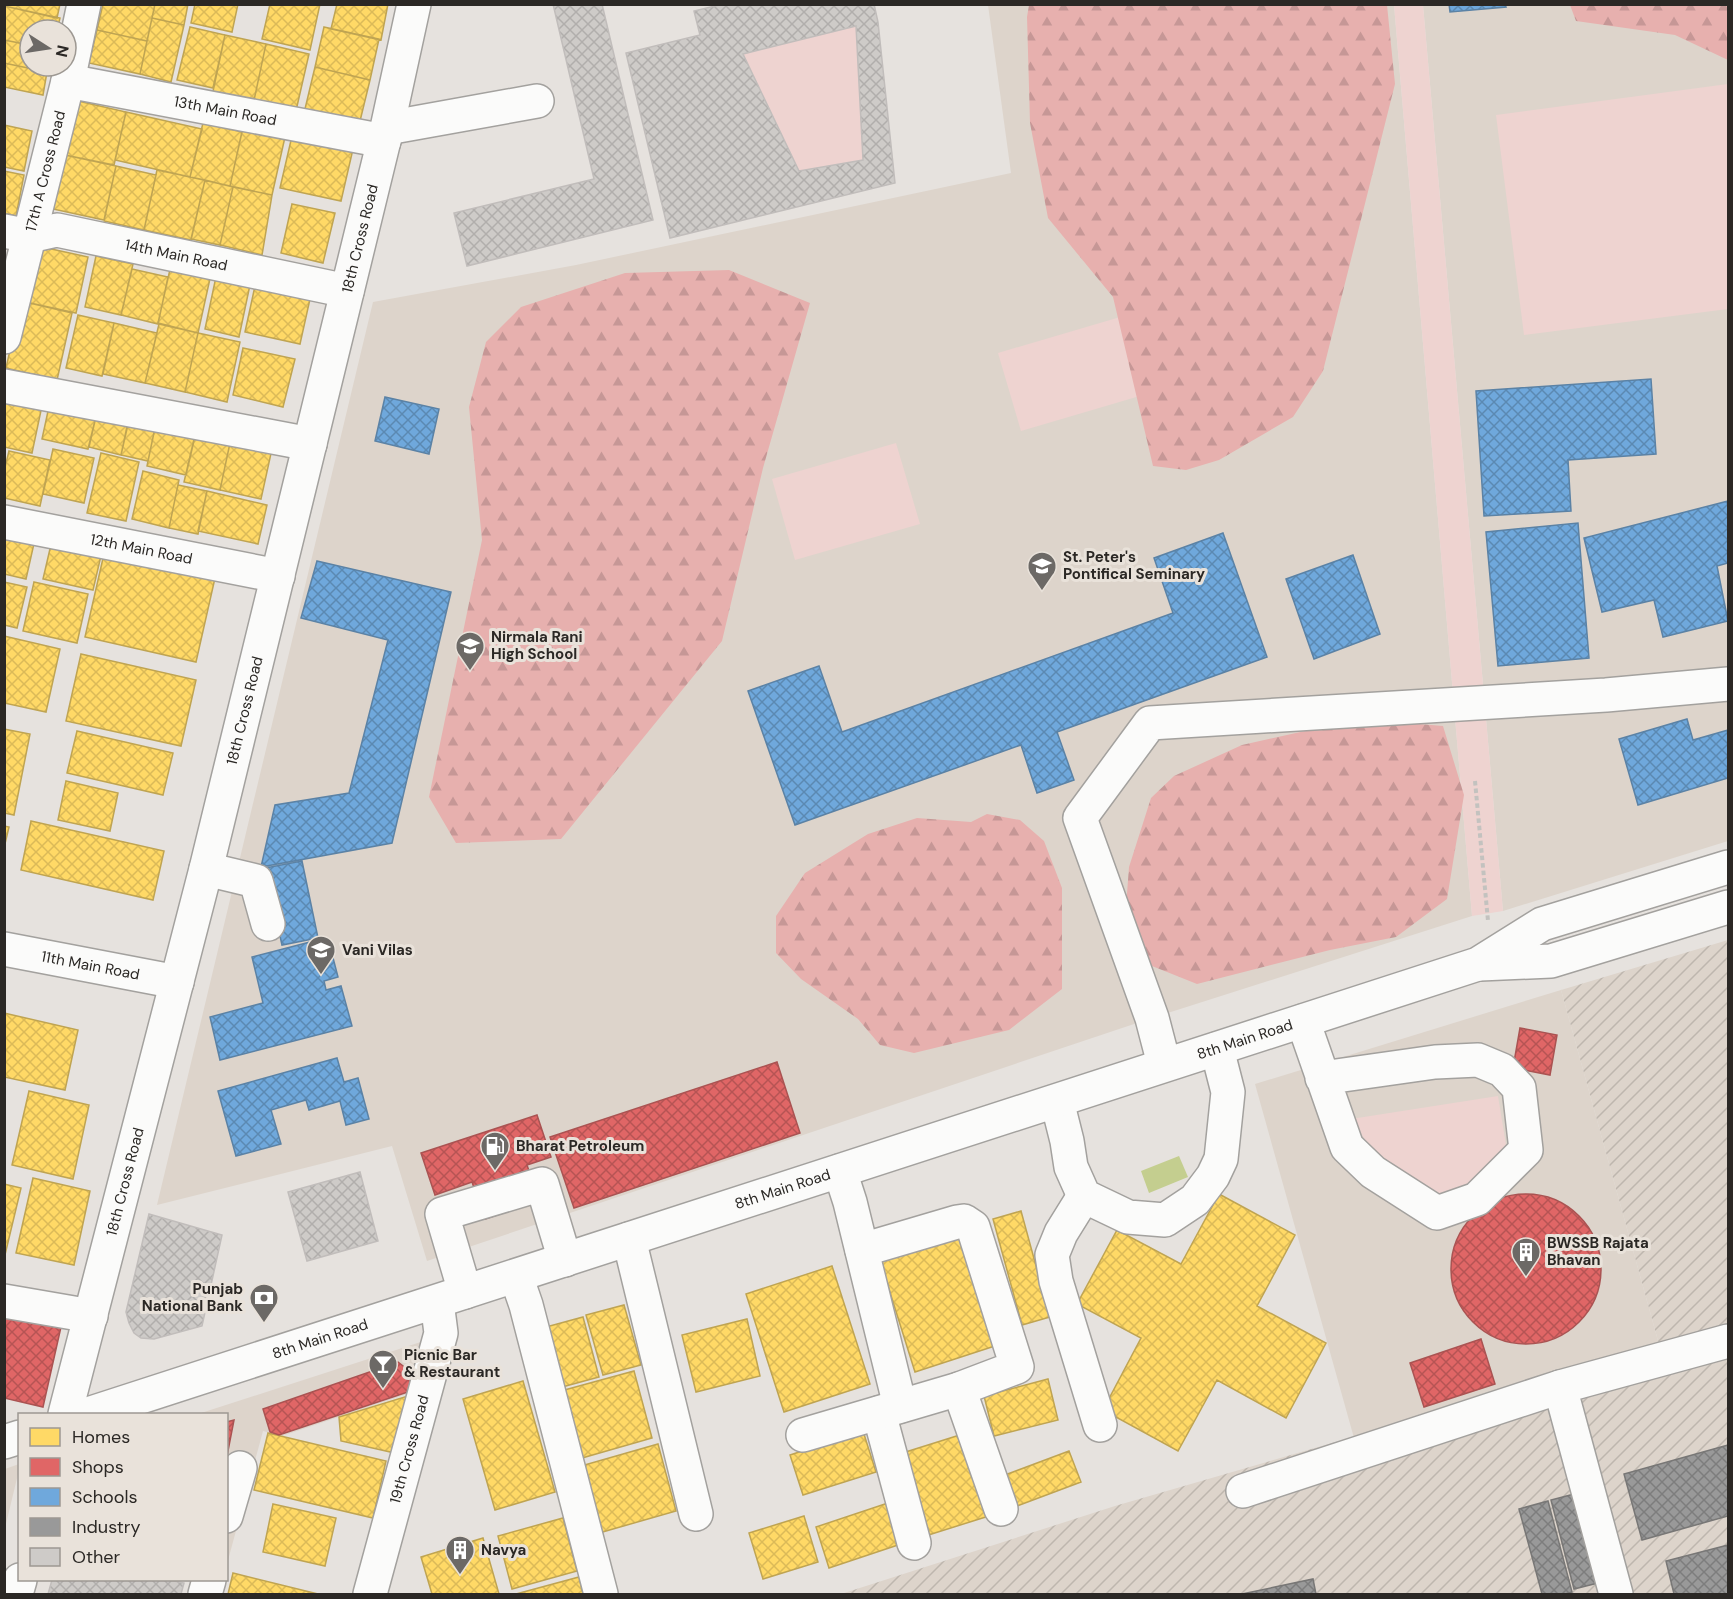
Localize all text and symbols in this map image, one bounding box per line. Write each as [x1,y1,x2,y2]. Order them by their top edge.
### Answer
north arrow [18,18,78,78]
text: N [51,43,74,59]
street label: 13th Main Road [172,91,278,130]
street label: 17th A Cross Road [21,108,70,234]
street label: 18th Cross Road [337,182,383,295]
street label: 14th Main Road [123,235,229,276]
street label: 12th Main Road [88,529,194,569]
place label: St. Peter's Pontifical Seminary [1063,547,1205,584]
school or university icon: St. Peter's Pontifical Seminary [1026,550,1058,592]
place label: Nirmala Rani High School [491,627,583,664]
school or university icon: Nirmala Rani High School [454,630,486,672]
street label: 18th Cross Road [222,654,268,767]
school or university icon: Vani Vilas [305,934,337,976]
place label: Vani Vilas [342,940,413,960]
street label: 11th Main Road [40,946,141,985]
street label: 8th Main Road [1194,1015,1295,1064]
street label: 18th Cross Road [101,1125,149,1238]
fuel station icon: Bharat Petroleum [479,1130,511,1172]
place label: Bharat Petroleum [516,1136,644,1156]
street label: 8th Main Road [732,1164,833,1214]
place label: BWSSB Rajata Bhavan [1547,1233,1649,1270]
building icon: BWSSB Rajata Bhavan [1510,1236,1542,1278]
place label: Punjab National Bank [142,1279,243,1316]
bank icon: Punjab National Bank [248,1282,280,1324]
street label: 8th Main Road [270,1314,371,1364]
place label: Picnic Bar & Restaurant [404,1345,500,1382]
bar icon: Picnic Bar & Restaurant [367,1348,399,1390]
street label: 19th Cross Road [385,1393,434,1506]
legend [18,1413,228,1581]
text: Homes [72,1425,130,1449]
text: Shops [72,1455,124,1479]
text: Schools [72,1485,137,1509]
text: Industry [72,1515,141,1539]
building icon: Navya [444,1534,476,1576]
place label: Navya [481,1540,526,1560]
text: Other [72,1545,121,1569]

